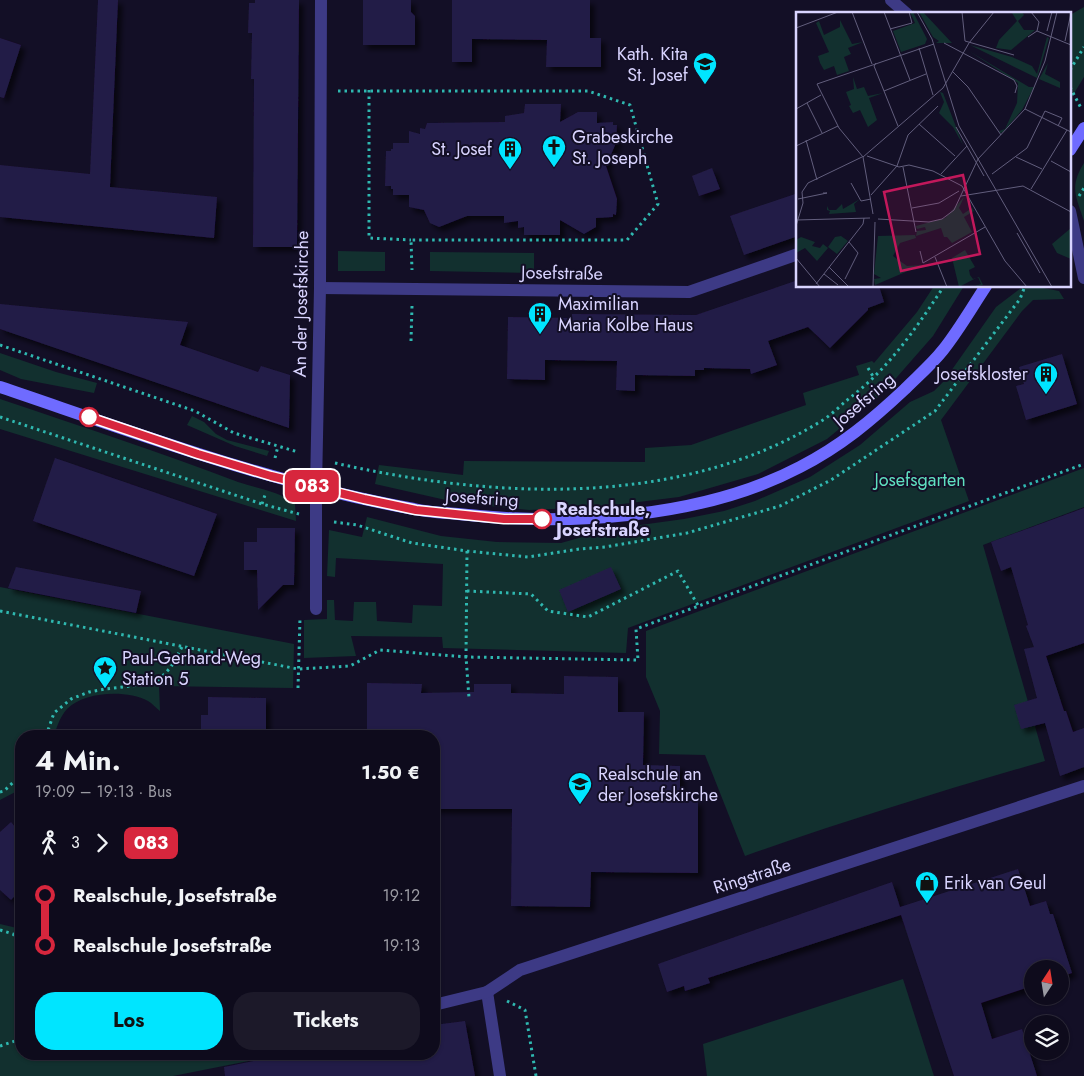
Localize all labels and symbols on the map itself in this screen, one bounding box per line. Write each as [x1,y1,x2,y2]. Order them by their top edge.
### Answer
inset map [796,12,1072,288]
place label: Kath. Kita St. Josef [617,41,689,88]
school or university icon: Kath. Kita St. Josef [692,51,718,85]
place label: Grabeskirche St. Joseph [572,124,673,171]
church icon: Grabeskirche St. Joseph [541,134,567,168]
place label: St. Josef [431,136,493,162]
building icon: St. Josef [497,136,523,170]
street label: An der Josefskirche [287,230,315,378]
street label: Josefstraße [519,259,603,287]
place label: Maximilian Maria Kolbe Haus [558,291,693,338]
building icon: Maximilian Maria Kolbe Haus [527,301,553,335]
place label: Josefskloster [934,361,1029,387]
building icon: Josefskloster [1033,361,1059,395]
street label: Josefsring [826,366,901,435]
unlabelled marker [79,407,99,427]
park label: Josefsgarten [872,467,966,493]
line badge: 083 [283,470,341,502]
street label: Josefsring [442,482,520,514]
place label: Realschule, Josefstraße [553,496,650,543]
marker: Realschule, Josefstraße [532,509,552,529]
place label: Paul-Gerhard-Weg Station 5 [122,645,261,692]
place icon: Paul-Gerhard-Weg Station 5 [92,655,118,689]
place label: Realschule an der Josefskirche [598,761,718,808]
school or university icon: Realschule an der Josefskirche [567,771,593,805]
street label: Ringstraße [710,851,794,901]
shop icon: Erik van Geul [914,870,940,904]
place label: Erik van Geul [944,870,1046,896]
north arrow [1024,960,1069,1005]

